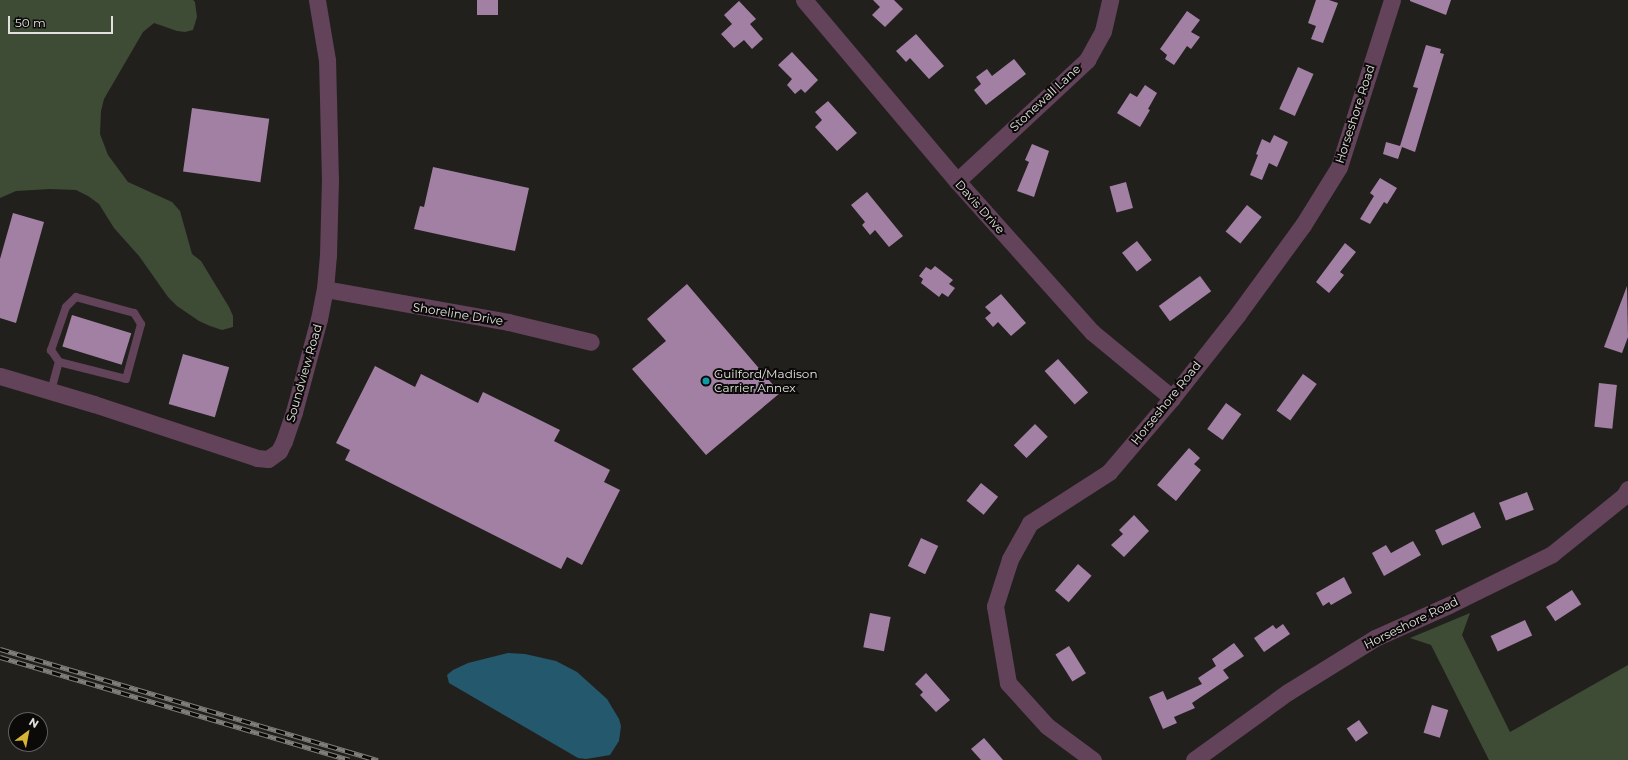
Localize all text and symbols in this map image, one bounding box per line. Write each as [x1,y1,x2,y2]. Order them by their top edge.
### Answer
scale bar [10,8,115,34]
text: 50 m [15,15,46,30]
street label: Stonewall Lane [1007,62,1083,134]
street label: Horseshore Road [1332,63,1378,165]
street label: Davis Drive [952,177,1008,237]
street label: Shoreline Drive [412,300,504,328]
street label: Soundview Road [283,322,325,424]
street label: Horseshore Road [1128,358,1204,448]
place label: Guilford/Madison Carrier Annex [714,367,817,395]
marker: Guilford/Madison Carrier Annex [701,376,711,386]
street label: Horseshore Road [1362,594,1460,652]
north arrow [8,712,48,752]
text: N [26,714,41,731]

